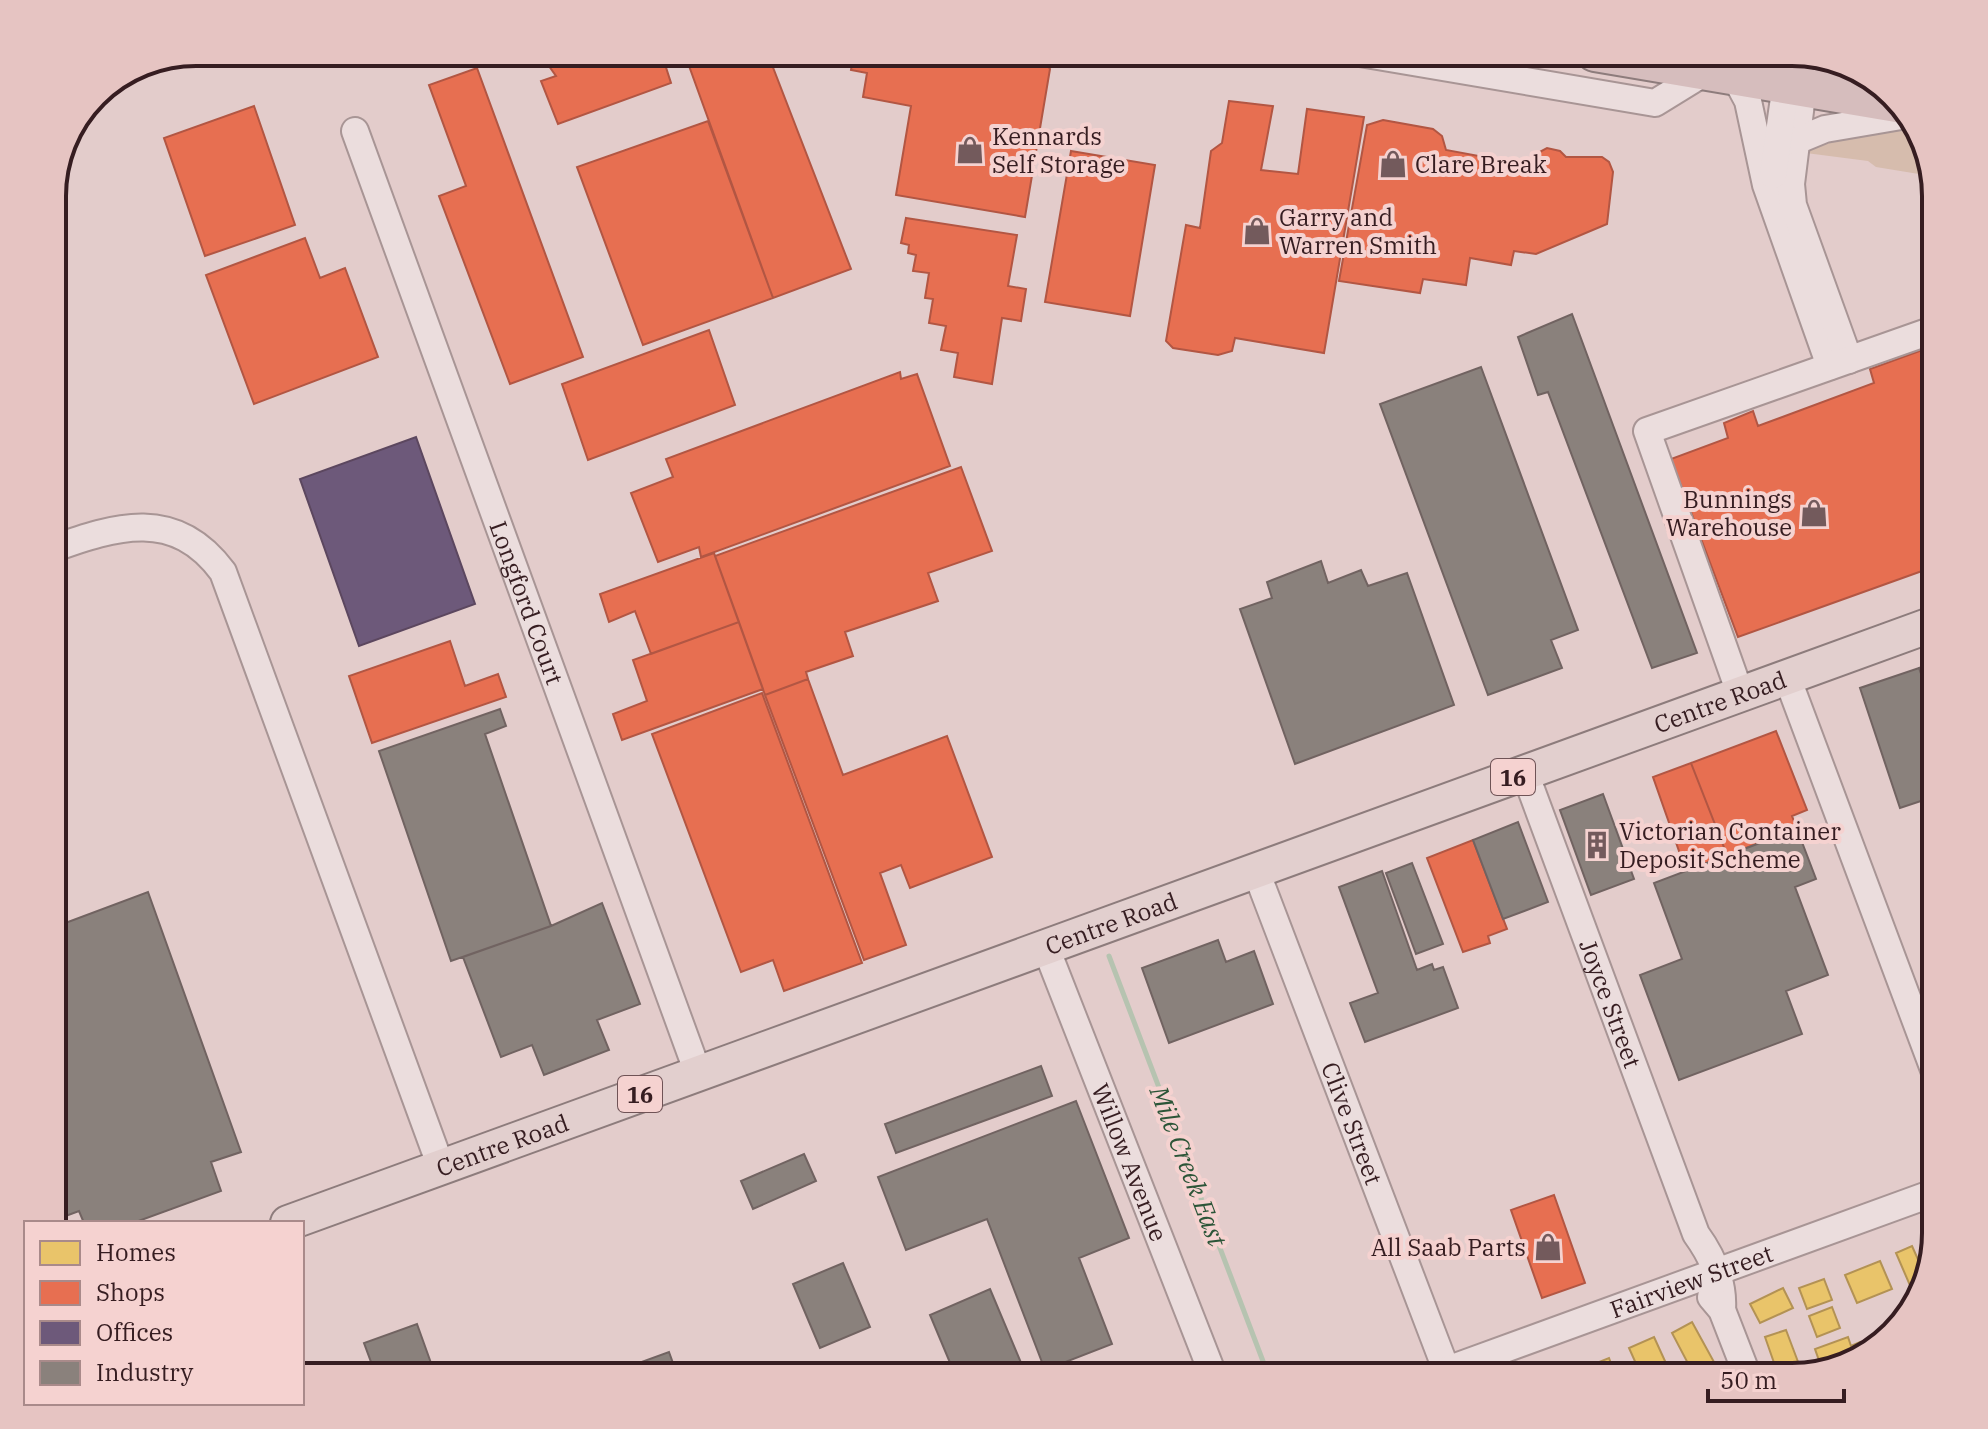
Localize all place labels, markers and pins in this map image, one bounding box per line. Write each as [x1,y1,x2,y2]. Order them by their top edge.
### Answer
place label: Kennards Self Storage [992,120,1125,180]
shop icon: Kennards Self Storage [955,135,985,165]
place label: Clare Break [1415,148,1547,180]
shop icon: Clare Break [1378,149,1408,179]
place label: Garry and Warren Smith [1279,201,1437,261]
shop icon: Garry and Warren Smith [1242,216,1272,246]
place label: Bunnings Warehouse [1666,483,1792,543]
shop icon: Bunnings Warehouse [1799,498,1829,528]
place label: Victorian Container Deposit Scheme [1619,815,1841,875]
building icon: Victorian Container Deposit Scheme [1582,830,1612,860]
place label: All Saab Parts [1371,1231,1526,1263]
shop icon: All Saab Parts [1533,1232,1563,1262]

